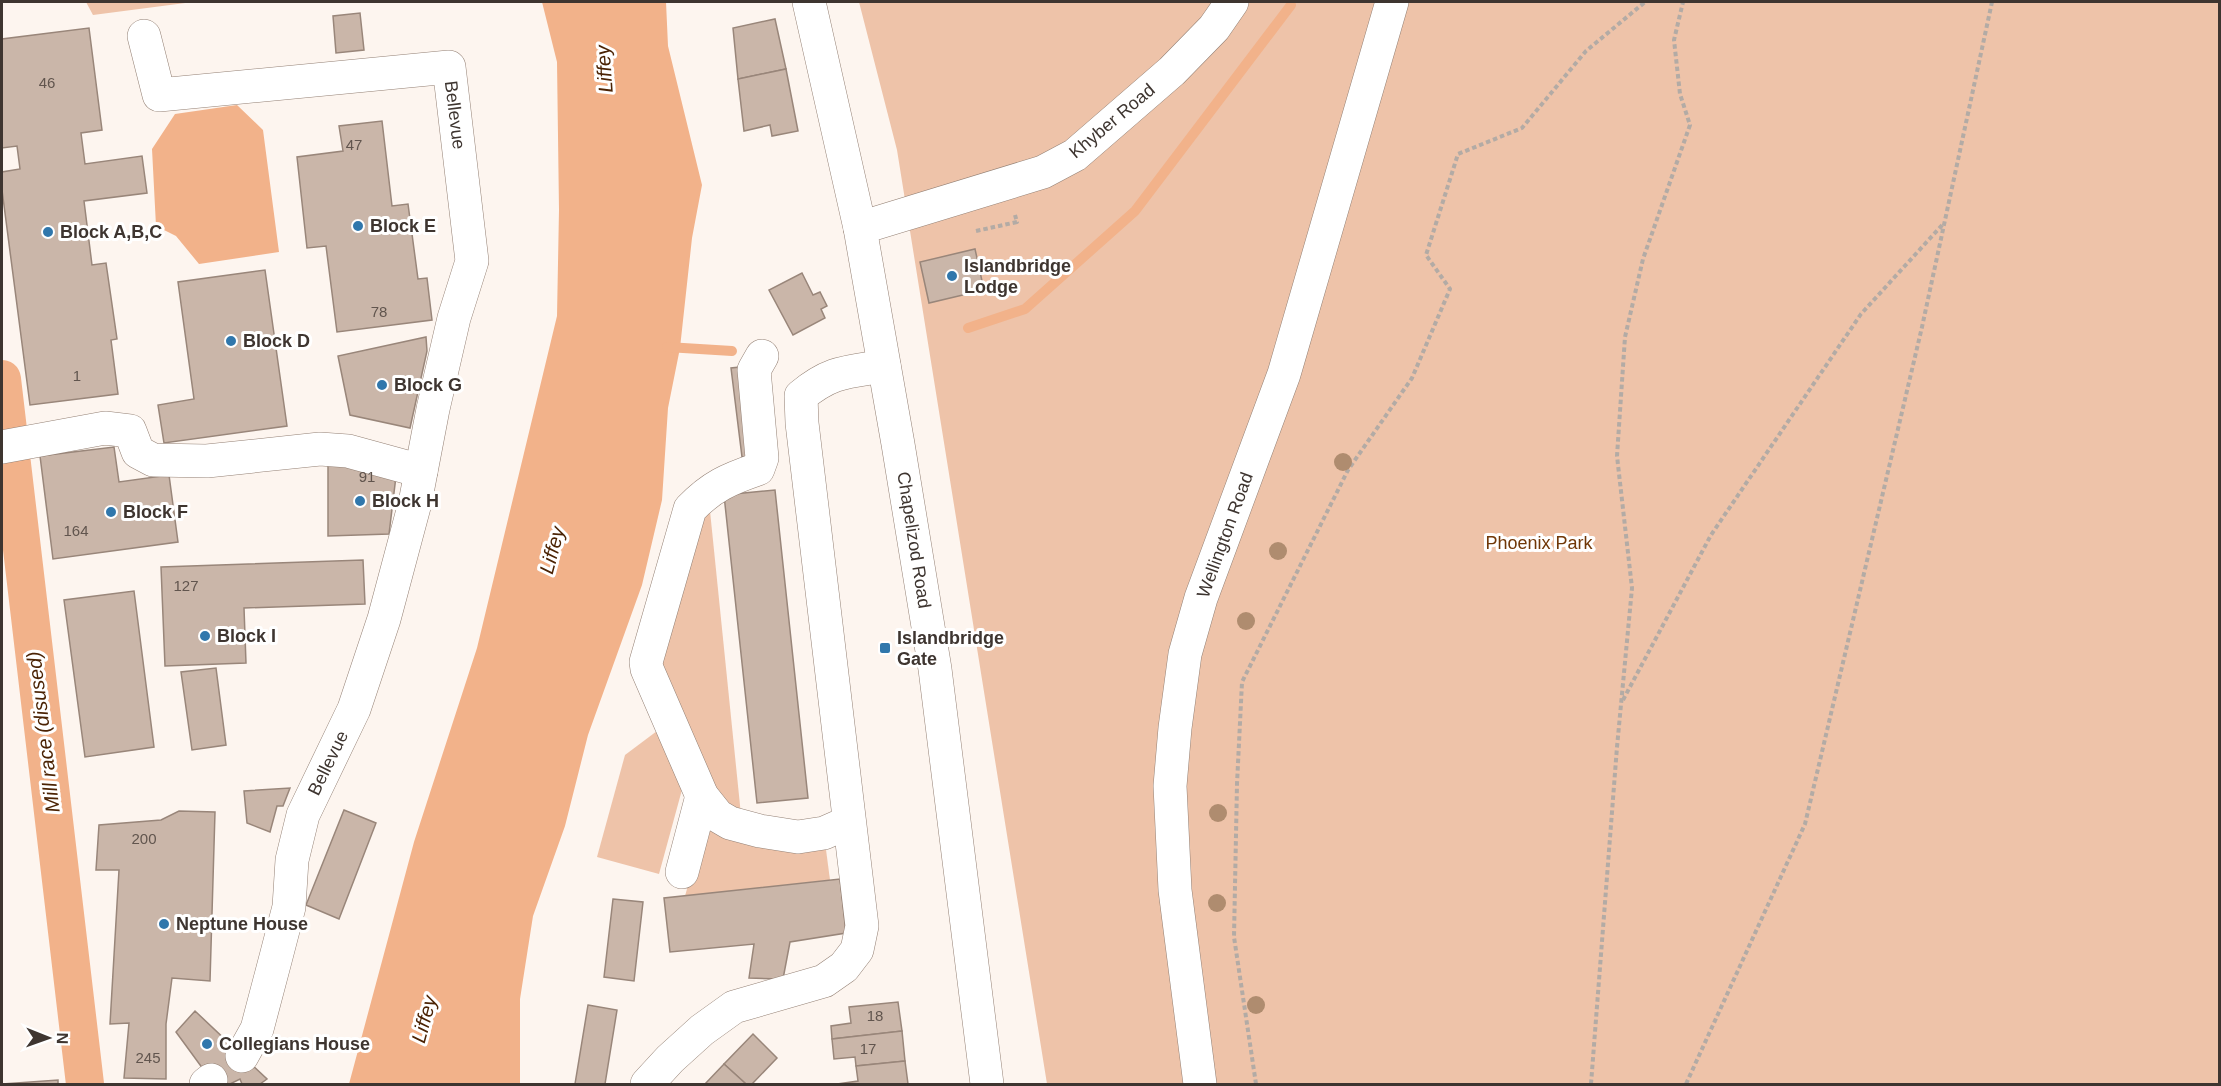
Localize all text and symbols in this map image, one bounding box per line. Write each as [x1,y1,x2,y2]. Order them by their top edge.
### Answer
water label: Liffey [591,43,617,94]
house number: 46 [39,74,55,91]
street label: Bellevue [441,80,469,150]
street label: Khyber Road [1065,80,1159,162]
house number: 47 [346,136,362,153]
place label: Block E [370,216,436,236]
marker: Block E [351,219,365,233]
place label: Block A,B,C [60,222,162,242]
marker: Block A,B,C [41,225,55,239]
place label: Islandbridge Lodge [964,256,1071,297]
marker: Islandbridge Lodge [945,269,959,283]
house number: 78 [371,303,387,320]
place label: Block D [243,331,310,351]
marker: Block D [224,334,238,348]
house number: 1 [73,367,81,384]
place label: Block G [394,375,462,395]
marker: Block G [375,378,389,392]
house number: 91 [359,468,375,485]
street label: Chapelizod Road [893,470,935,610]
street label: Wellington Road [1193,470,1257,600]
place label: Block H [372,491,439,511]
marker: Block H [353,494,367,508]
place label: Block F [123,502,188,522]
marker: Block F [104,505,118,519]
house number: 164 [63,522,89,539]
water label: Liffey [535,523,569,576]
park label: Phoenix Park [1485,533,1594,553]
house number: 127 [173,577,199,594]
place label: Block I [217,626,276,646]
place label: Islandbridge Gate [897,628,1004,669]
marker: Block I [198,629,212,643]
marker: Islandbridge Gate [878,641,892,655]
water label: Mill race (disused) [22,650,64,814]
street label: Bellevue [304,728,352,798]
house number: 200 [131,830,157,847]
place label: Neptune House [176,914,308,934]
marker: Neptune House [157,917,171,931]
water label: Liffey [407,992,441,1045]
house number: 18 [867,1007,883,1024]
north arrow [18,1008,78,1068]
text: N [54,1032,71,1044]
place label: Collegians House [219,1034,370,1054]
marker: Collegians House [200,1037,214,1051]
house number: 17 [860,1040,876,1057]
house number: 245 [135,1049,161,1066]

